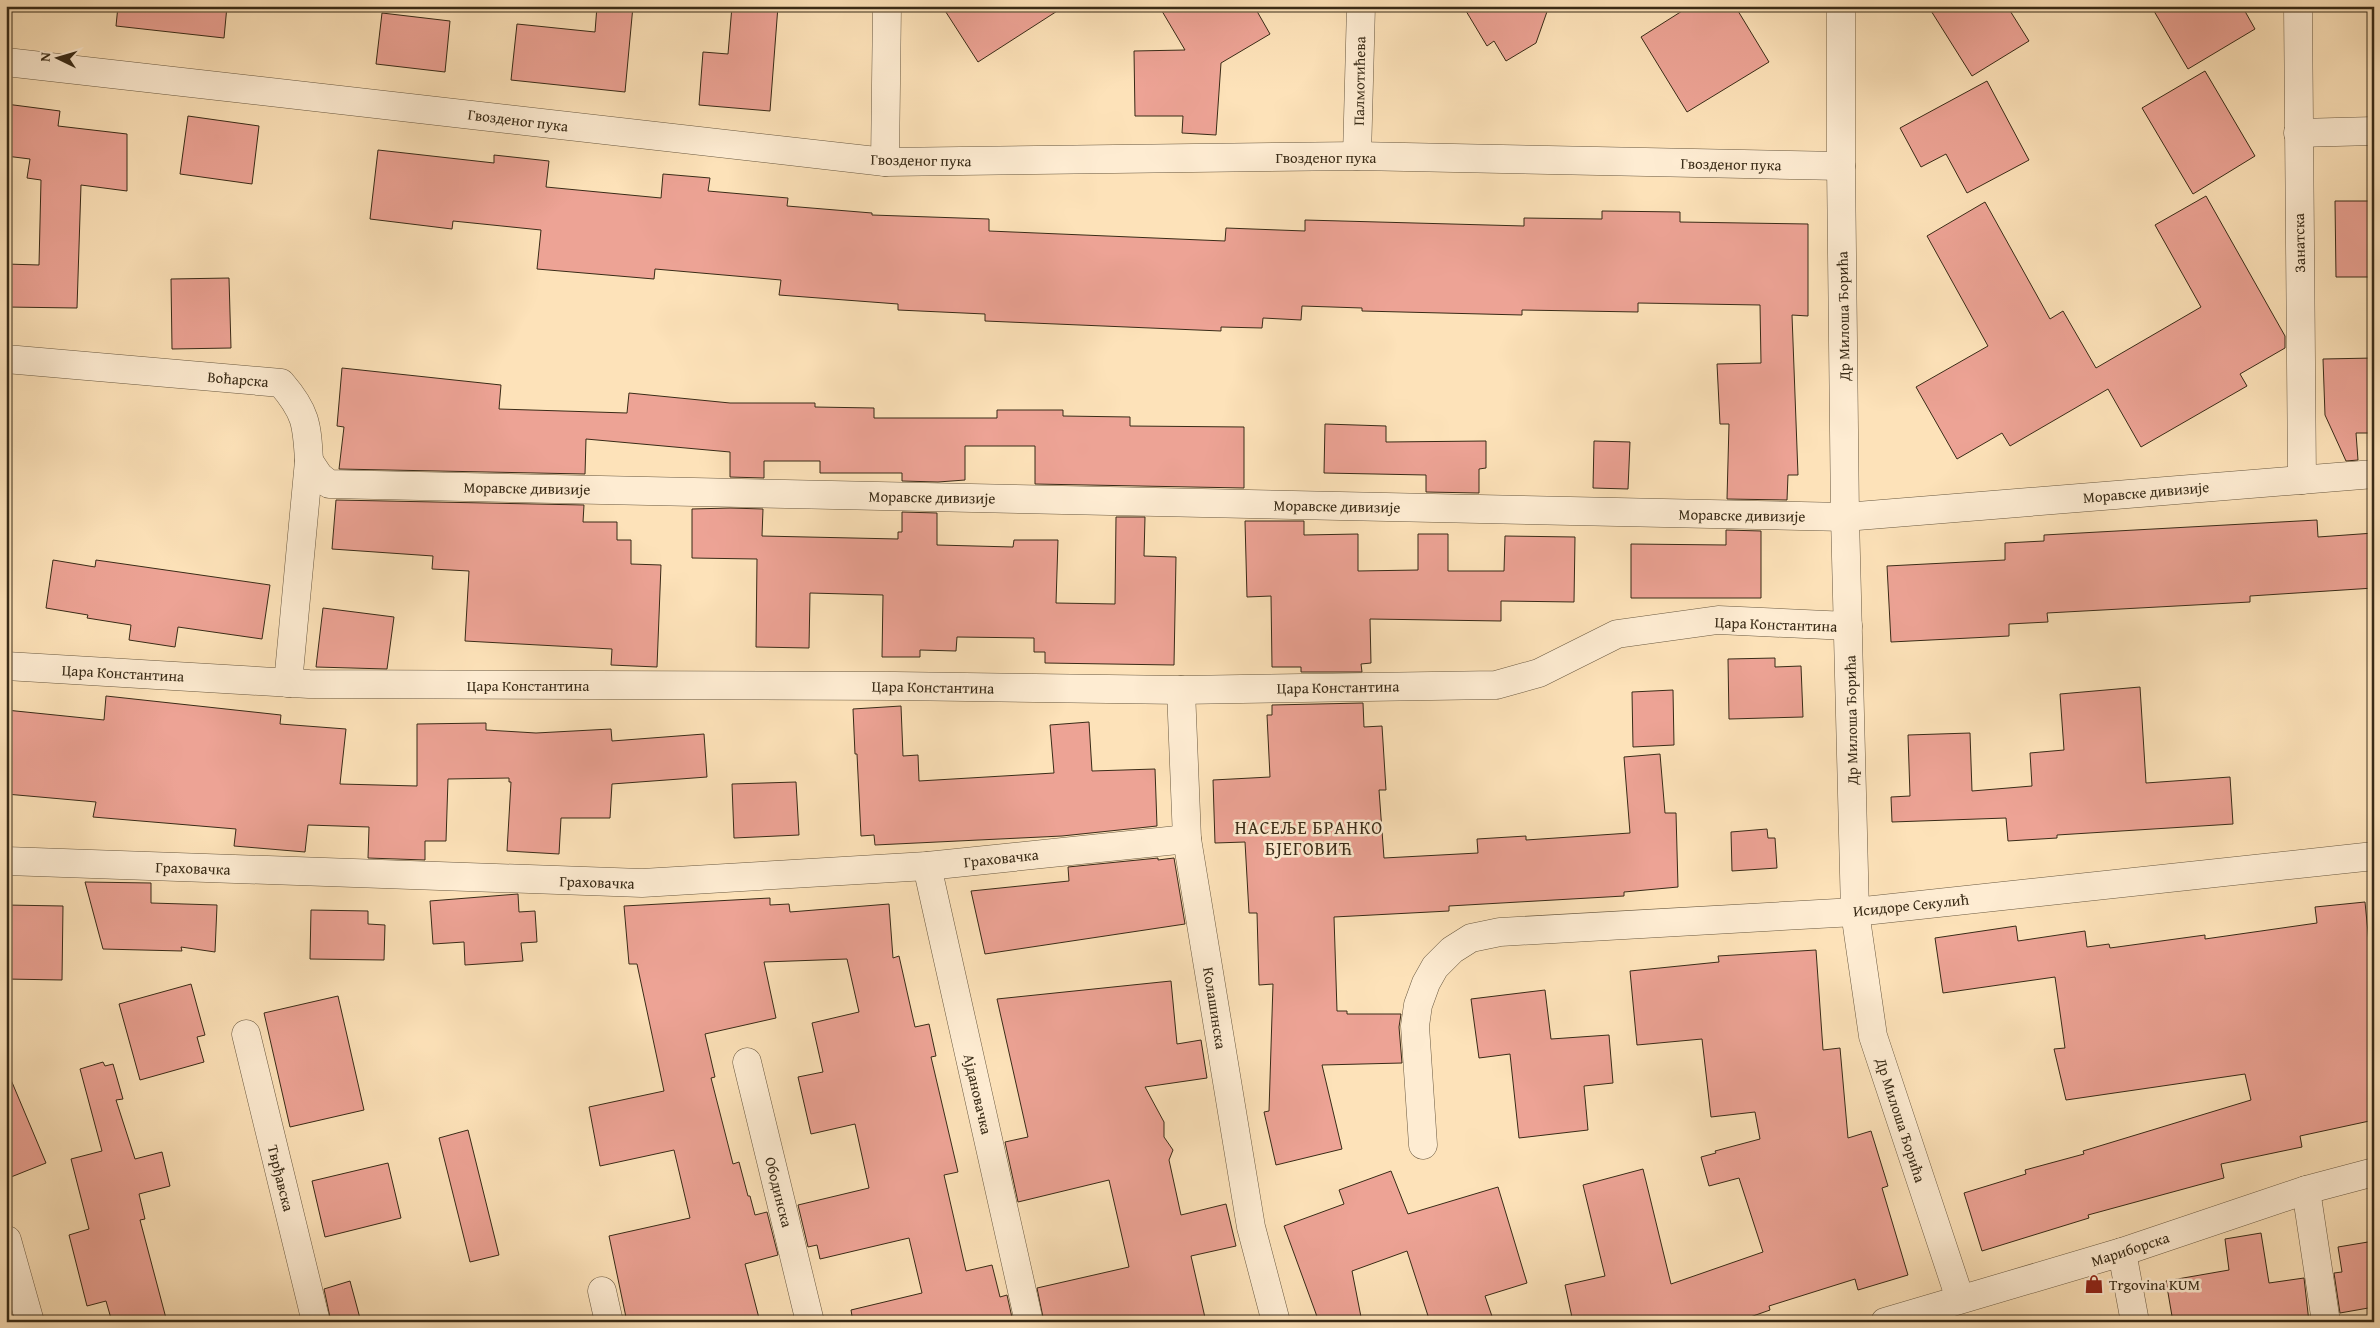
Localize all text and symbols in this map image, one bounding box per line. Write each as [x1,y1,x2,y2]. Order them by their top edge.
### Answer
north arrow [32,32,82,82]
street label: Палмотићева [1348,35,1370,126]
text: N [35,51,55,62]
street label: Гвозденог пука [467,103,570,137]
street label: Гвозденог пука [1275,147,1377,168]
street label: Гвозденог пука [870,149,973,171]
street label: Гвозденог пука [1680,153,1783,175]
street label: Занатска [2288,212,2310,273]
street label: Др Милоша Ђорића [1831,250,1855,382]
street label: Воћарска [206,366,270,392]
street label: Моравске дивизије [464,476,590,500]
street label: Моравске дивизије [2082,476,2210,508]
street label: Моравске дивизије [869,485,995,509]
street label: Моравске дивизије [1274,494,1400,518]
street label: Моравске дивизије [1679,503,1805,527]
street label: Цара Константина [1714,611,1839,637]
street label: Др Милоша Ђорића [1839,654,1863,786]
street label: Цара Константина [61,659,186,687]
street label: Цара Константина [467,675,590,696]
street label: Цара Константина [871,675,995,699]
street label: Цара Константина [1276,675,1400,699]
district label: НАСЕЉЕ БРАНКО БЈЕГОВИЋ [1235,814,1383,862]
street label: Граховачка [962,844,1040,872]
street label: Граховачка [155,856,232,880]
street label: Граховачка [559,870,636,894]
street label: Исидоре Секулић [1852,888,1970,922]
street label: Колашинска [1198,965,1232,1051]
street label: Ајдановачка [959,1052,998,1137]
street label: Др Милоша Ђорића [1871,1054,1931,1186]
street label: Тврђавска [263,1143,300,1214]
street label: Ободинска [760,1155,798,1230]
street label: Мариборска [2088,1226,2173,1272]
shop icon: Trgovina KUM [2083,1273,2105,1295]
place label: Trgovina KUM [2109,1274,2200,1295]

